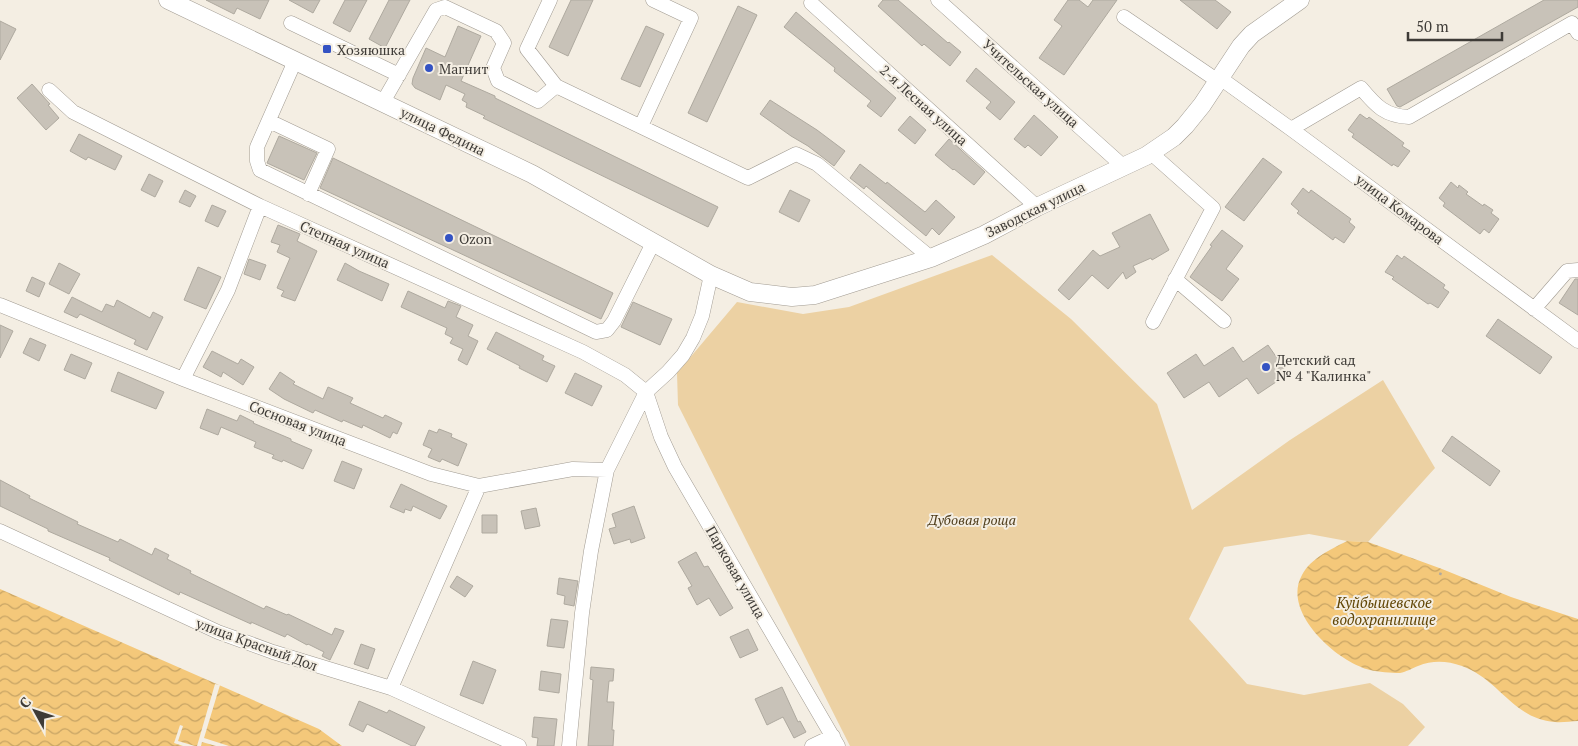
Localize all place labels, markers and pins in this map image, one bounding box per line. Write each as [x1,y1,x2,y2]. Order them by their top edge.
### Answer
place label: Хозяюшка [337,40,405,59]
marker: Хозяюшка [321,43,333,55]
place label: Магнит [439,59,488,78]
marker: Магнит [423,62,435,74]
place label: Ozon [459,229,493,248]
marker: Ozon [443,232,455,244]
place label: Детский сад № 4 "Калинка" [1276,350,1372,385]
marker: Детский сад № 4 "Калинка" [1260,361,1272,373]

